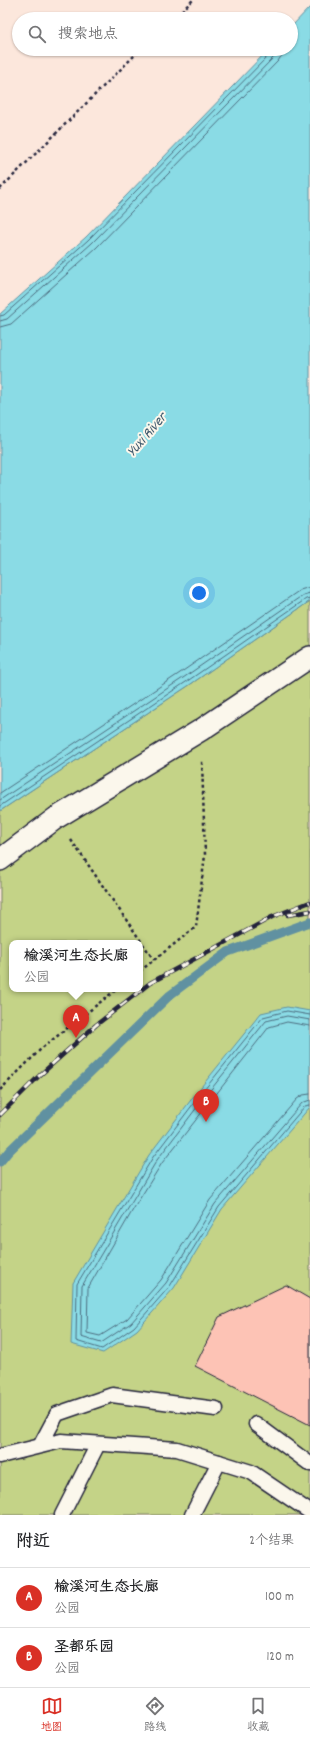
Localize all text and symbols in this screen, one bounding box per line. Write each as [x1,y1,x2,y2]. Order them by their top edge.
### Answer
search box [12,12,298,56]
icon: search [26,23,48,45]
text: 搜索地点 [58,24,118,46]
water label: Yuxi River [122,407,174,462]
your location [189,583,209,603]
popup [9,940,143,992]
text: 榆溪河生态长廊 [23,946,129,968]
text: 公园 [23,969,50,988]
pin: A [63,1005,89,1038]
pin: B [193,1089,219,1122]
text: 附近 [16,1531,50,1555]
text: 2个结果 [249,1532,294,1551]
text: 榆溪河生态长廊 [54,1577,159,1599]
text: A [25,1588,33,1607]
text: 100 m [265,1588,294,1607]
text: 公园 [54,1600,80,1619]
text: 圣都乐园 [54,1637,114,1659]
text: B [26,1648,32,1667]
text: 120 m [266,1648,294,1667]
text: 公园 [54,1660,80,1679]
tab: 地图 [41,1695,63,1736]
tab: 路线 [144,1695,166,1736]
tab: 收藏 [247,1695,269,1736]

